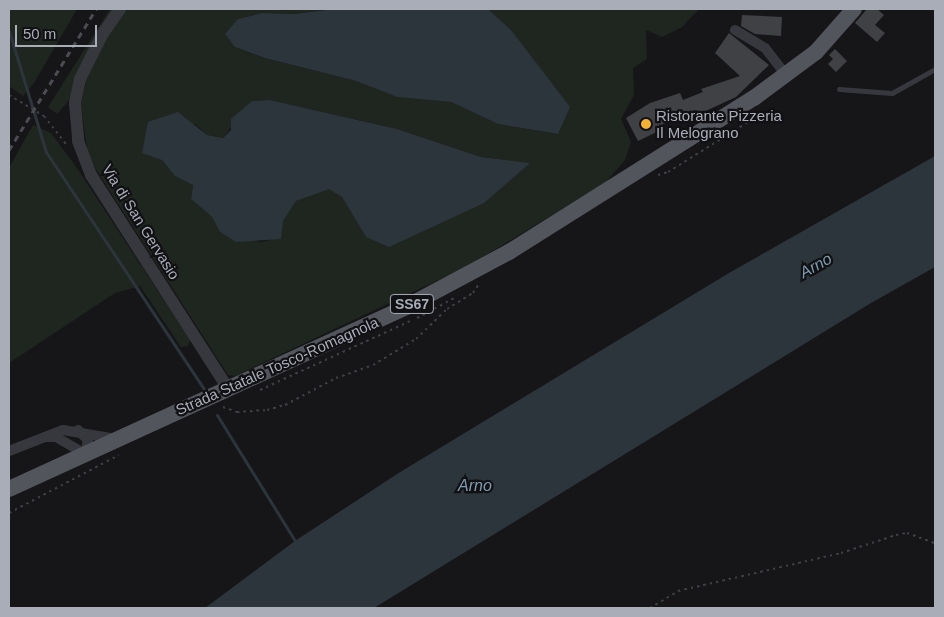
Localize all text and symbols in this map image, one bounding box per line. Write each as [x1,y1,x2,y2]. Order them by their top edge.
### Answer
scale bar [18,15,100,47]
text: 50 m [23,25,56,42]
place label: Ristorante Pizzeria Il Melograno [656,106,782,141]
marker: Ristorante Pizzeria Il Melograno [640,118,652,130]
street label: Via di San Gervasio [98,161,184,283]
water label: Arno [797,249,835,283]
road number: SS67 [390,292,434,316]
street label: Strada Statale Tosco-Romagnola [173,313,381,419]
water label: Arno [458,476,492,496]

